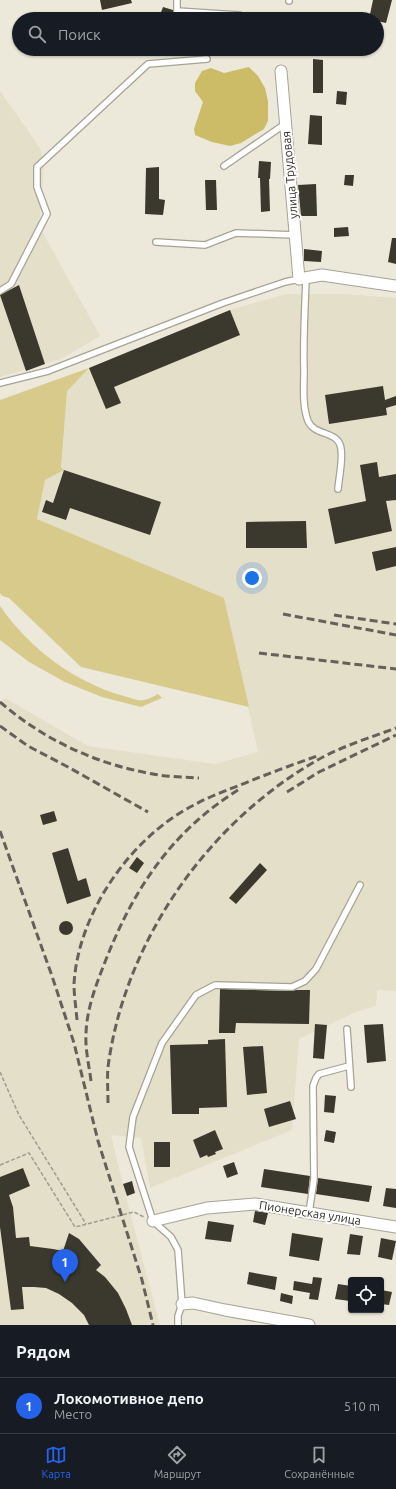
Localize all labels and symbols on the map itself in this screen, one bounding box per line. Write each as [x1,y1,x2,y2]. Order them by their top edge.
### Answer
street label: улица Трудовая [279,131,300,219]
your location [242,568,262,588]
street label: Пионерская улица [258,1198,362,1227]
pin: 1 [52,1249,78,1282]

